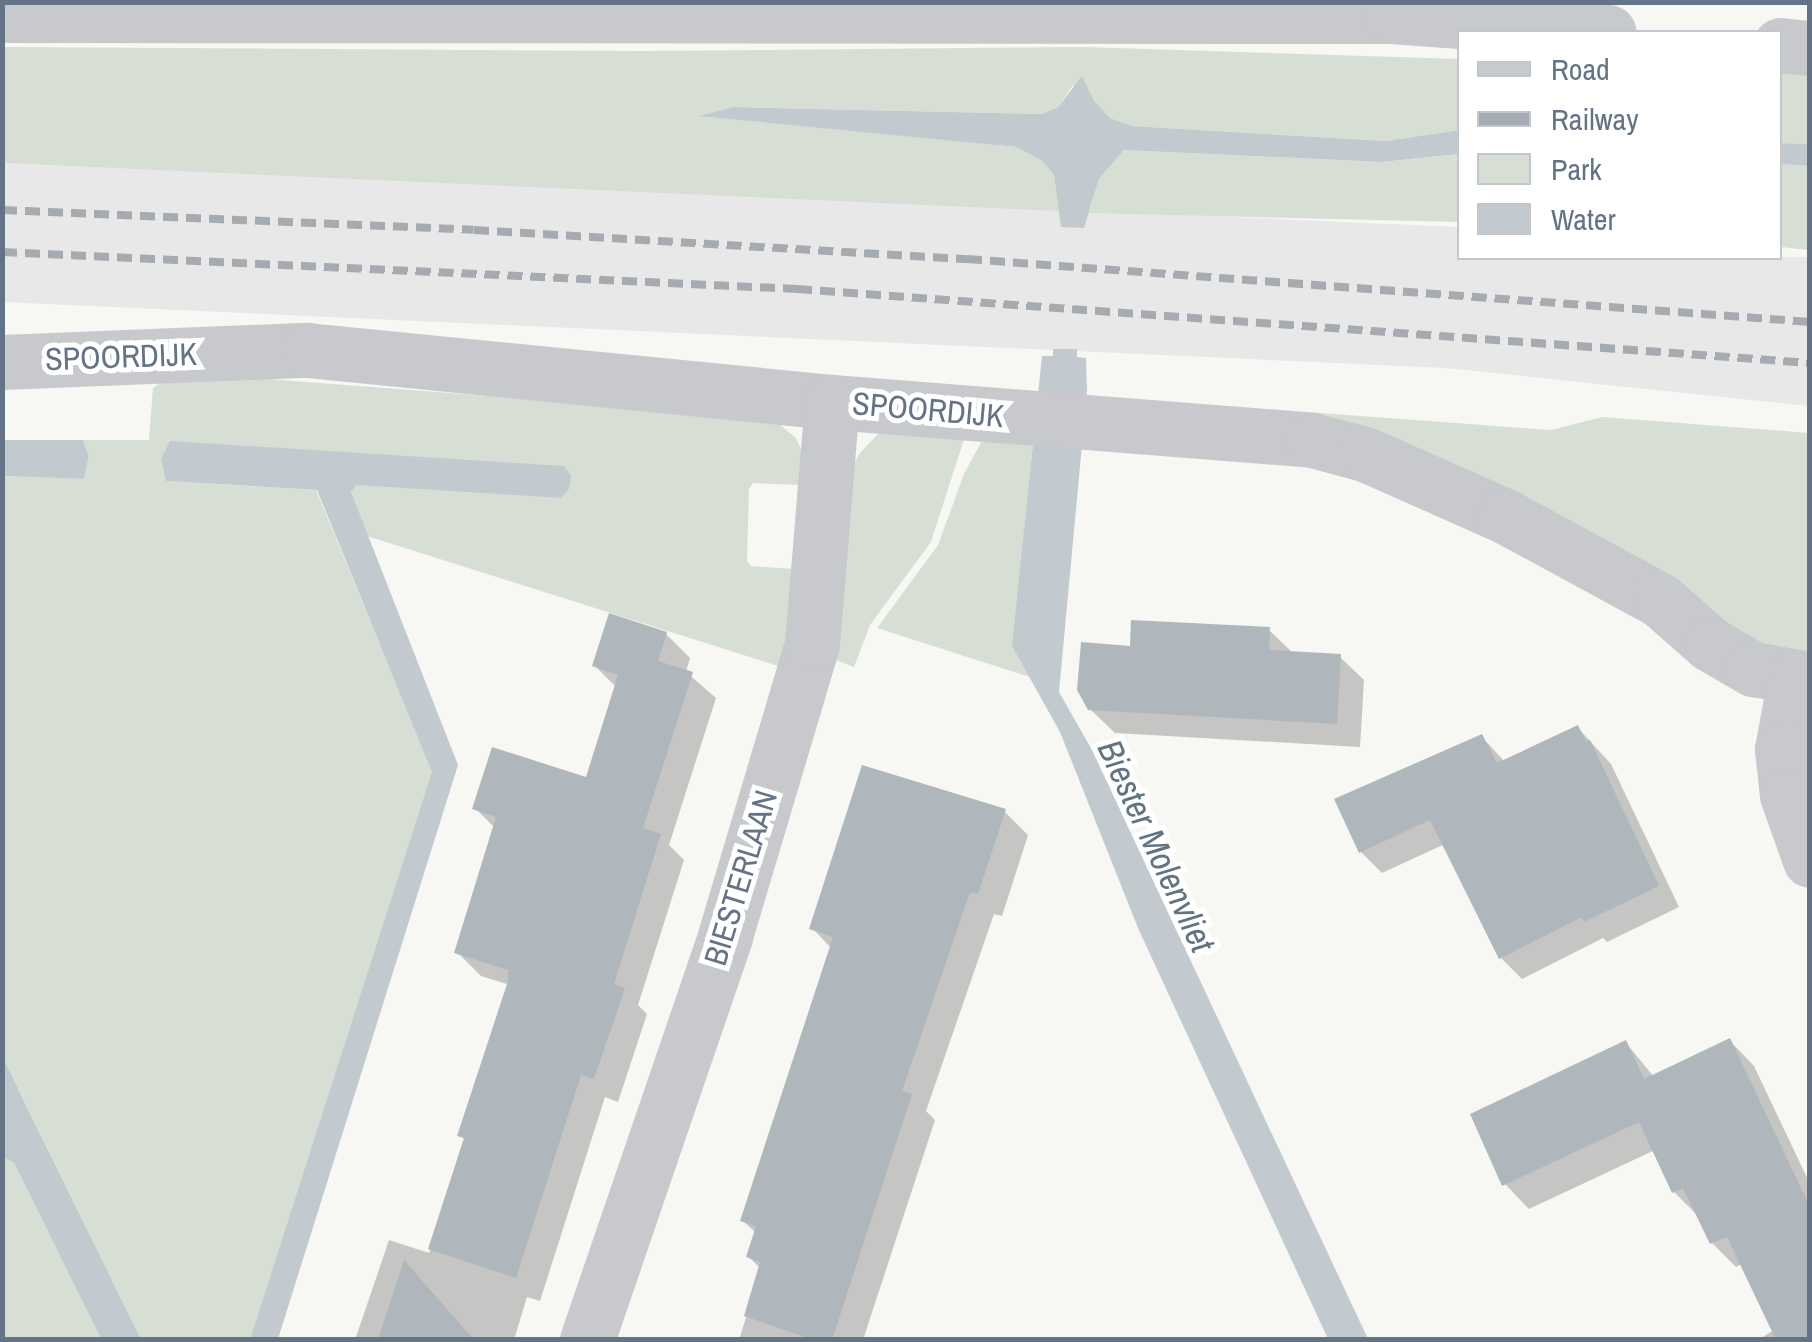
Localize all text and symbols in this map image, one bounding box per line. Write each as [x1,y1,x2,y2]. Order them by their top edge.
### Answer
legend [1457,30,1782,260]
text: Road [1551,49,1610,89]
text: Railway [1551,99,1638,139]
text: Park [1551,149,1602,189]
text: Water [1551,199,1616,239]
street label: SPOORDIJK [45,335,197,379]
street label: SPOORDIJK [851,384,1005,436]
water label: Biester Molenvliet [1088,733,1224,959]
street label: BIESTERLAAN [696,786,786,970]

